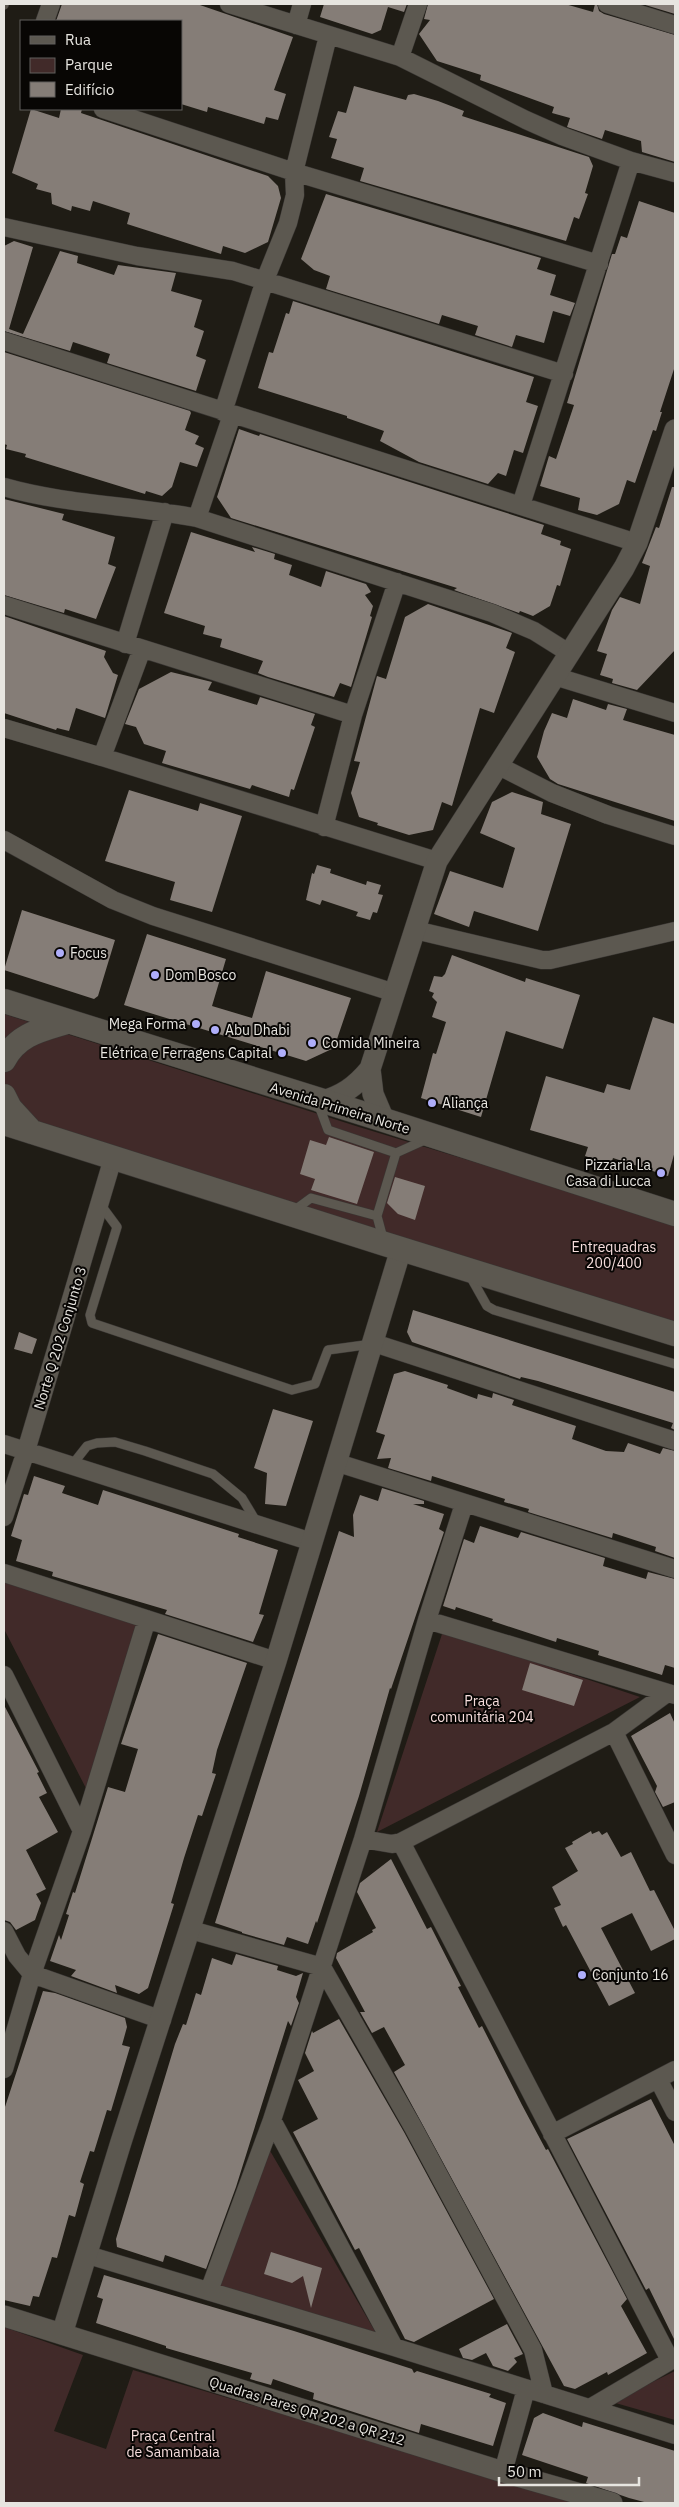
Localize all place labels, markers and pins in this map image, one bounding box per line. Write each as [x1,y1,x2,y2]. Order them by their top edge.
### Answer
place label: Focus [70,944,107,962]
marker: Focus [54,947,66,959]
place label: Dom Bosco [165,966,237,984]
marker: Dom Bosco [149,969,161,981]
place label: Mega Forma [109,1015,187,1033]
marker: Mega Forma [190,1018,202,1030]
place label: Abu Dhabi [225,1021,290,1039]
marker: Abu Dhabi [209,1024,221,1036]
place label: Comida Mineira [322,1034,420,1052]
marker: Comida Mineira [306,1037,318,1049]
place label: Elétrica e Ferragens Capital [100,1044,272,1062]
marker: Elétrica e Ferragens Capital [276,1047,288,1059]
place label: Aliança [442,1094,489,1112]
marker: Aliança [426,1097,438,1109]
place label: Pizzaria La Casa di Lucca [566,1156,652,1190]
marker: Pizzaria La Casa di Lucca [655,1167,667,1179]
place label: Conjunto 16 [592,1966,669,1984]
marker: Conjunto 16 [576,1969,588,1981]

